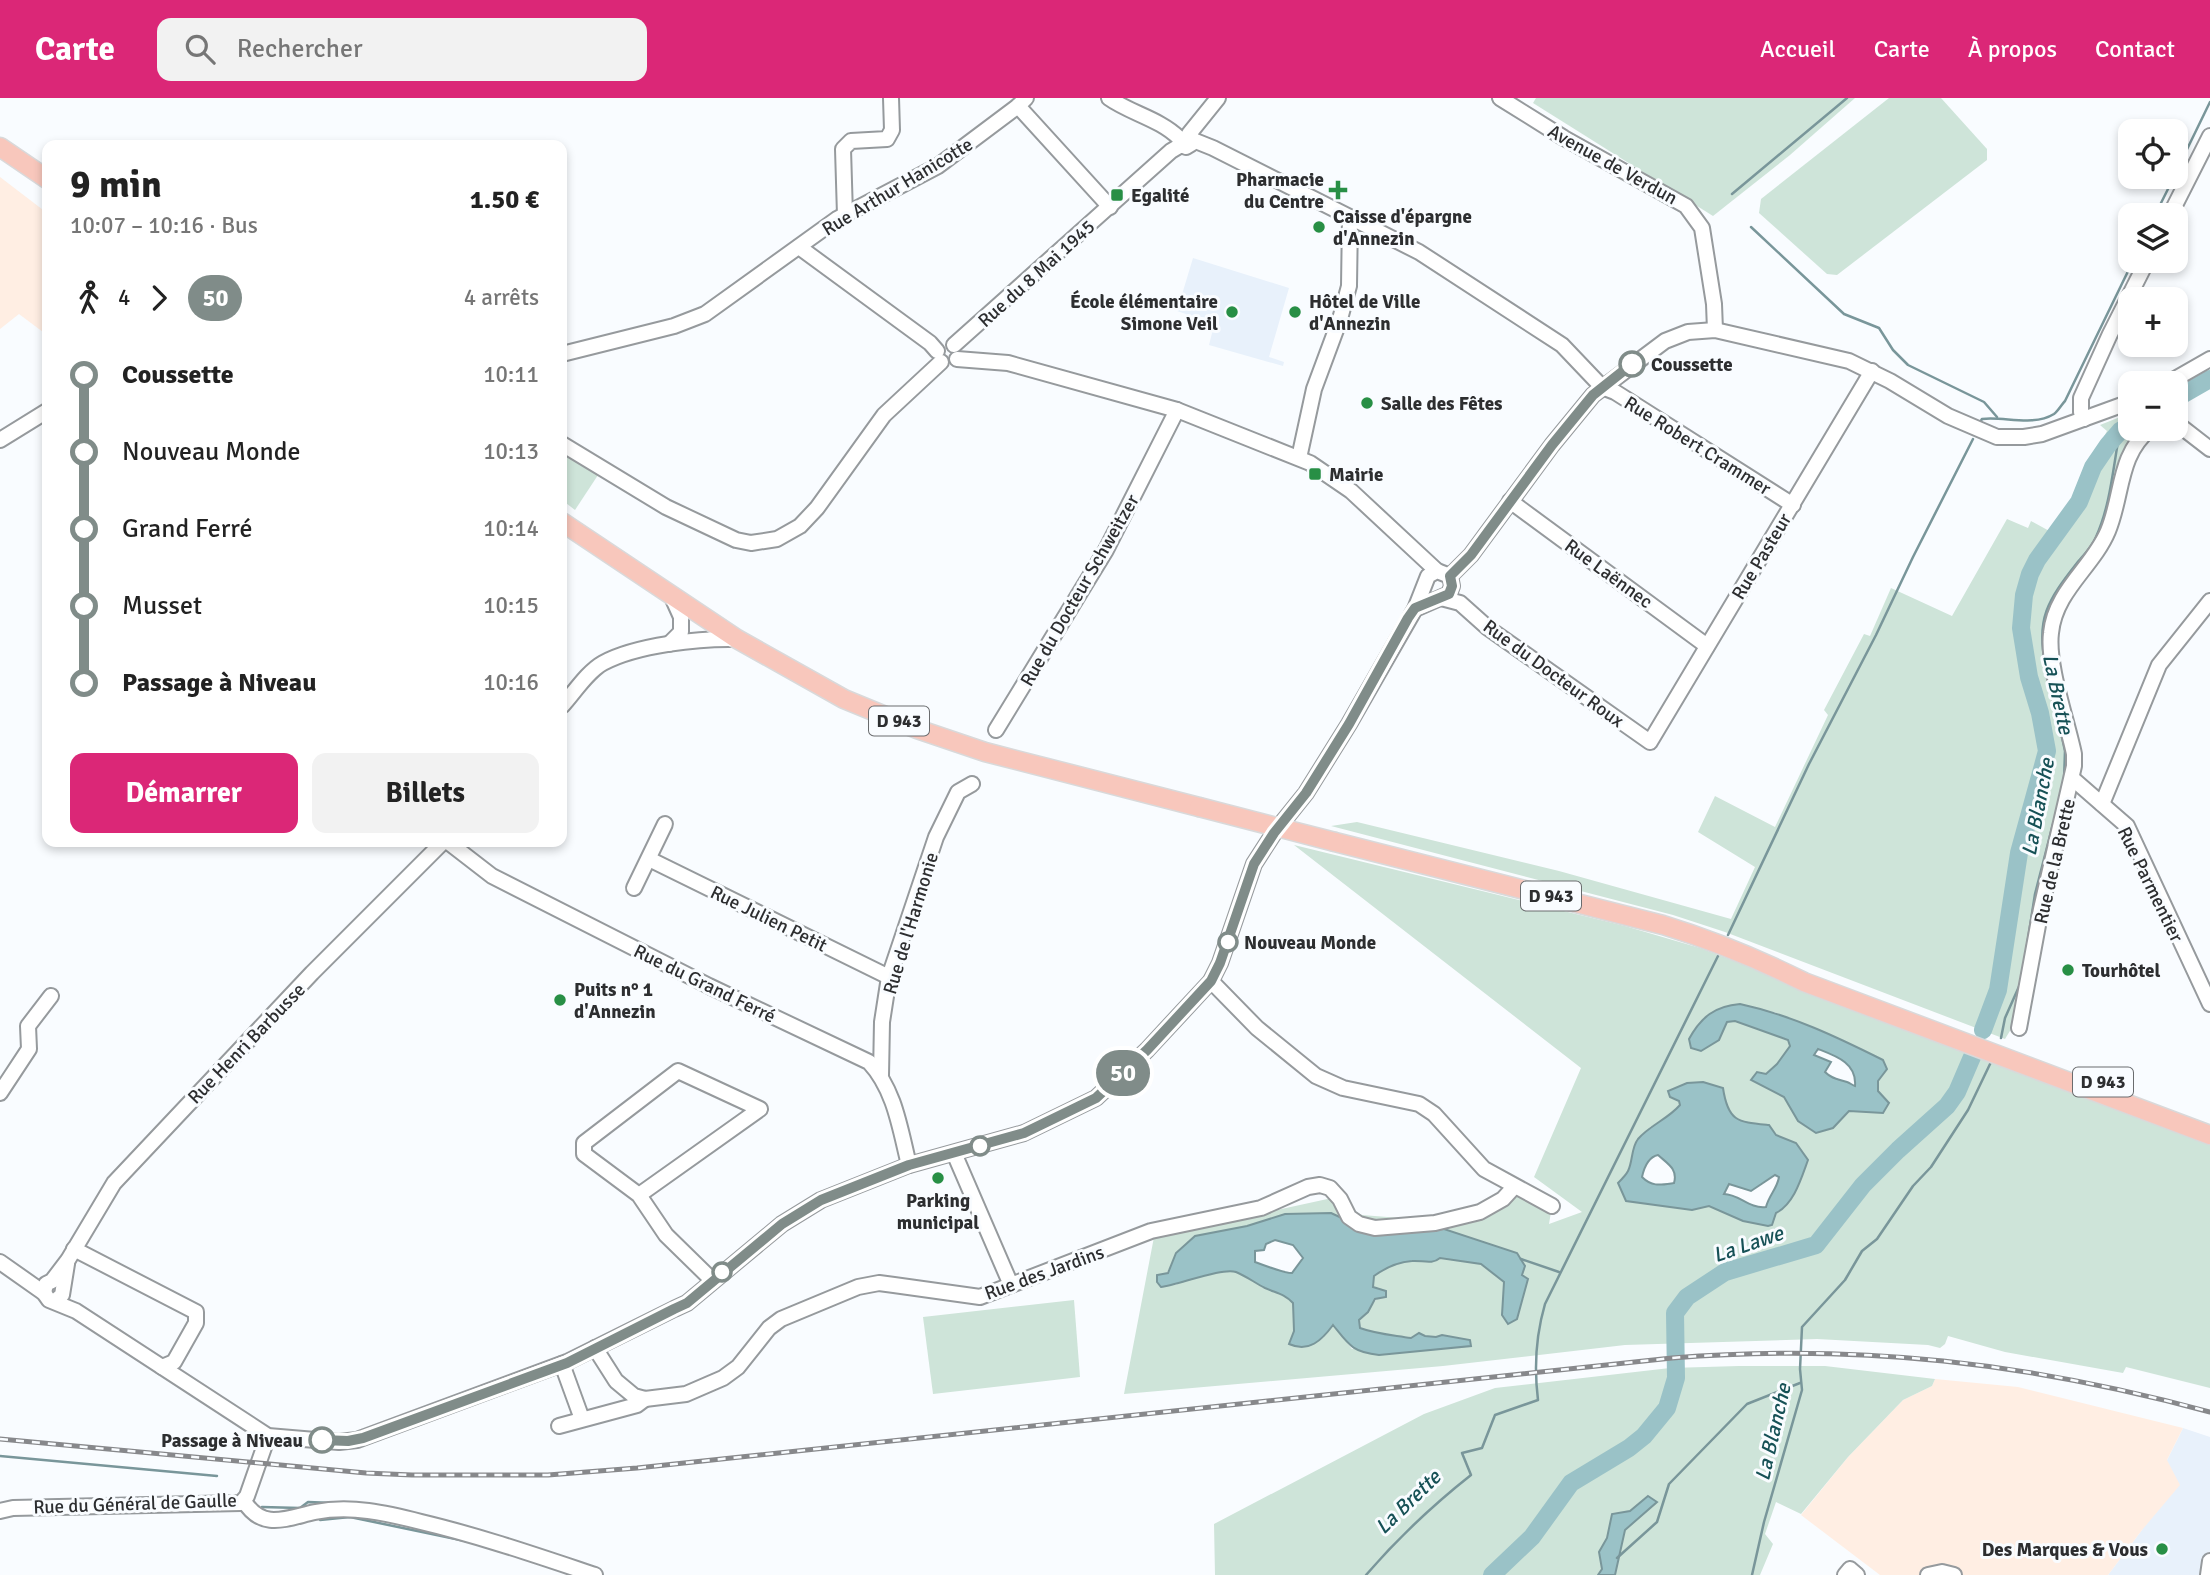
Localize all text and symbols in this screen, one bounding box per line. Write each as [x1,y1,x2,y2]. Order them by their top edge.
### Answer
search box [157,18,647,81]
text: Carte [35,29,115,70]
icon: search [181,30,219,68]
text: Rechercher [237,33,363,65]
text: Accueil [1760,34,1836,64]
text: Carte [1874,34,1930,64]
text: À propos [1968,34,2057,64]
text: Contact [2095,34,2175,64]
street label: Avenue de Verdun [1544,119,1682,210]
map controls [2118,119,2188,441]
button: locate [2118,119,2188,189]
street label: Rue Arthur Hanicotte [818,132,977,241]
text: 9 min [70,161,162,208]
place label: Pharmacie du Centre [1236,168,1324,214]
marker: Pharmacie du Centre [1330,182,1346,198]
text: 1.50 € [470,184,539,216]
place label: Egalité [1131,184,1189,208]
marker: Egalité [1109,187,1125,203]
button: layers [2118,203,2188,273]
place label: Caisse d'épargne d'Annezin [1333,205,1472,251]
text: 10:07 – 10:16 · Bus [70,211,258,240]
street label: Rue du 8 Mai 1945 [973,215,1100,333]
marker: Caisse d'épargne d'Annezin [1311,219,1327,235]
icon: walk [70,279,108,317]
icon: forward [140,279,178,317]
text: 4 [118,283,130,312]
text: 50 [202,283,228,313]
text: 4 arrêts [464,283,539,312]
button: + [2118,287,2188,357]
place label: École élémentaire Simone Veil [1070,290,1218,336]
place label: Hôtel de Ville d'Annezin [1309,290,1420,336]
marker: École élémentaire Simone Veil [1224,304,1240,320]
marker: Hôtel de Ville d'Annezin [1287,304,1303,320]
marker: Coussette [1619,351,1645,377]
place label: Coussette [1651,353,1733,377]
text: Coussette [122,359,234,391]
text: 10:11 [483,360,539,389]
button: − [2118,371,2188,441]
street label: Rue Robert Crammer [1620,391,1775,501]
place label: Salle des Fêtes [1381,392,1503,416]
marker: Salle des Fêtes [1359,395,1375,411]
text: Nouveau Monde [122,436,301,468]
text: 10:13 [483,437,539,466]
place label: Mairie [1329,463,1383,487]
marker: Mairie [1307,466,1323,482]
street label: Rue du Docteur Schweitzer [1015,490,1145,691]
street label: Rue Pasteur [1727,509,1797,604]
text: Grand Ferré [122,513,252,545]
text: 10:14 [483,514,539,543]
street label: Rue Laënnec [1560,534,1657,614]
text: Musset [122,590,202,622]
text: 10:15 [483,591,539,620]
street label: Rue du Docteur Roux [1478,615,1629,733]
water label: La Brette [2037,652,2079,738]
text: Passage à Niveau [122,667,316,699]
text: 10:16 [483,668,539,697]
road number: D 943 [869,706,929,736]
button: Démarrer [70,753,298,833]
button: Billets [312,753,539,833]
water label: La Blanche [2016,755,2060,858]
street label: Rue de la Brette [2029,796,2081,926]
street label: Rue Parmentier [2112,823,2188,946]
street label: Rue de l'Harmonie [878,849,944,997]
street label: Rue Julien Petit [706,880,831,958]
road number: D 943 [1521,882,1581,910]
place label: Nouveau Monde [1244,931,1376,955]
marker: Nouveau Monde [1218,932,1238,952]
street label: Rue du Grand Ferré [630,939,779,1029]
place label: Tourhôtel [2082,959,2161,983]
marker: Tourhôtel [2060,962,2076,978]
street label: Rue Henri Barbusse [183,978,311,1109]
place label: Puits n° 1 d'Annezin [574,978,656,1024]
marker: Puits n° 1 d'Annezin [552,992,568,1008]
line badge: 50 [1092,1050,1154,1096]
text: 50 [1110,1058,1136,1088]
road number: D 943 [2073,1068,2133,1097]
unlabelled marker [970,1136,990,1156]
marker: Parking municipal [930,1170,946,1186]
place label: Parking municipal [897,1189,979,1235]
water label: La Lawe [1709,1219,1788,1268]
street label: Rue des Jardins [981,1240,1107,1306]
unlabelled marker [712,1262,732,1282]
water label: La Blanche [1749,1379,1797,1483]
marker: Passage à Niveau [309,1427,335,1453]
place label: Passage à Niveau [161,1429,303,1453]
water label: La Brette [1370,1463,1447,1540]
street label: Rue du Général de Gaulle [33,1488,237,1520]
place label: Des Marques & Vous [1982,1538,2148,1562]
marker: Des Marques & Vous [2154,1541,2170,1557]

